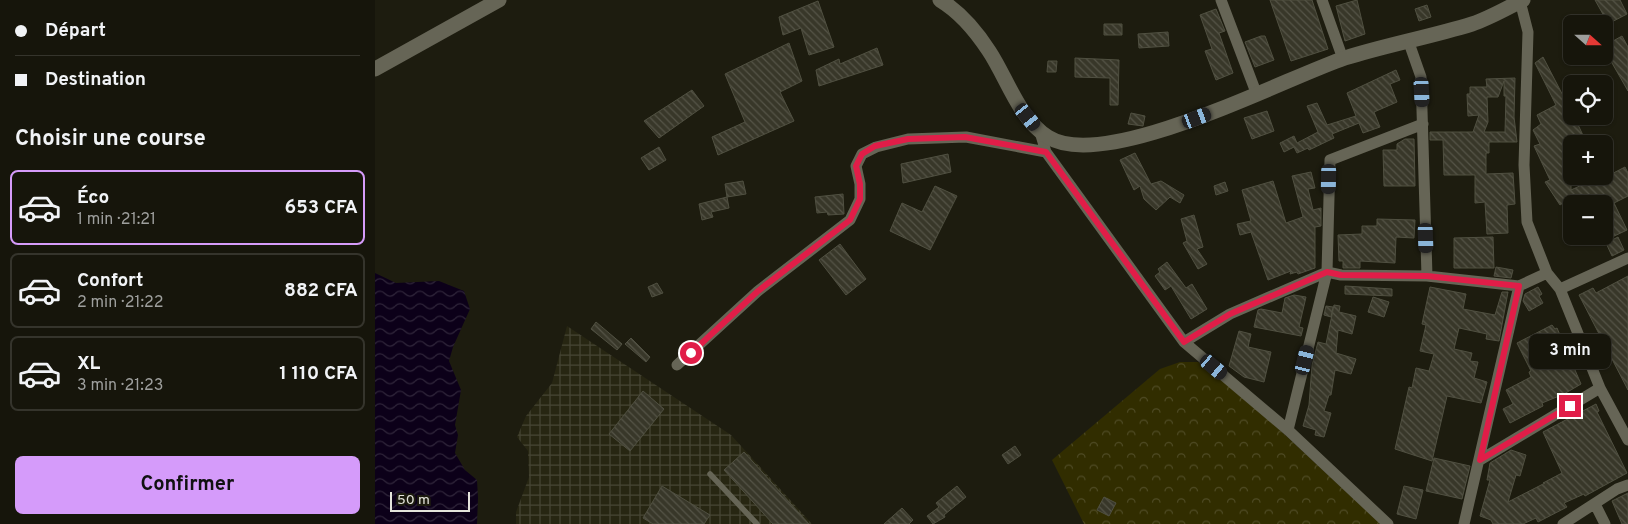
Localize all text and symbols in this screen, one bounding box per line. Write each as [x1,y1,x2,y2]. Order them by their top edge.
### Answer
north arrow [1563,15,1613,65]
map controls [1563,15,1613,245]
text: Départ [45,19,106,43]
text: Destination [45,68,146,92]
button: locate [1563,75,1613,125]
car [1413,77,1430,107]
car [1012,101,1043,133]
car [1180,106,1213,130]
text: Choisir une course [15,126,206,153]
button: + [1563,135,1613,185]
car [1321,164,1336,194]
icon: car [17,185,62,230]
text: Éco [77,186,109,210]
button: − [1563,195,1613,245]
text: 653 CFA [285,196,358,220]
text: 1 min · 21:21 [77,210,156,230]
car [1417,223,1434,253]
icon: car [17,268,62,313]
text: Confort [77,269,143,293]
text: 882 CFA [284,279,358,303]
text: 2 min · 21:22 [77,293,164,313]
callout: 3 min [1529,334,1611,368]
text: 3 min [1549,341,1591,361]
route start [680,342,702,364]
car [1294,344,1315,376]
icon: car [17,351,62,396]
text: XL [77,352,100,376]
car [1197,352,1230,382]
text: 1 110 CFA [279,362,358,386]
text: 3 min · 21:23 [77,376,163,396]
route end [1559,395,1581,417]
button: Confirmer [15,456,360,514]
scale bar [390,489,470,512]
text: 50 m [397,492,430,509]

